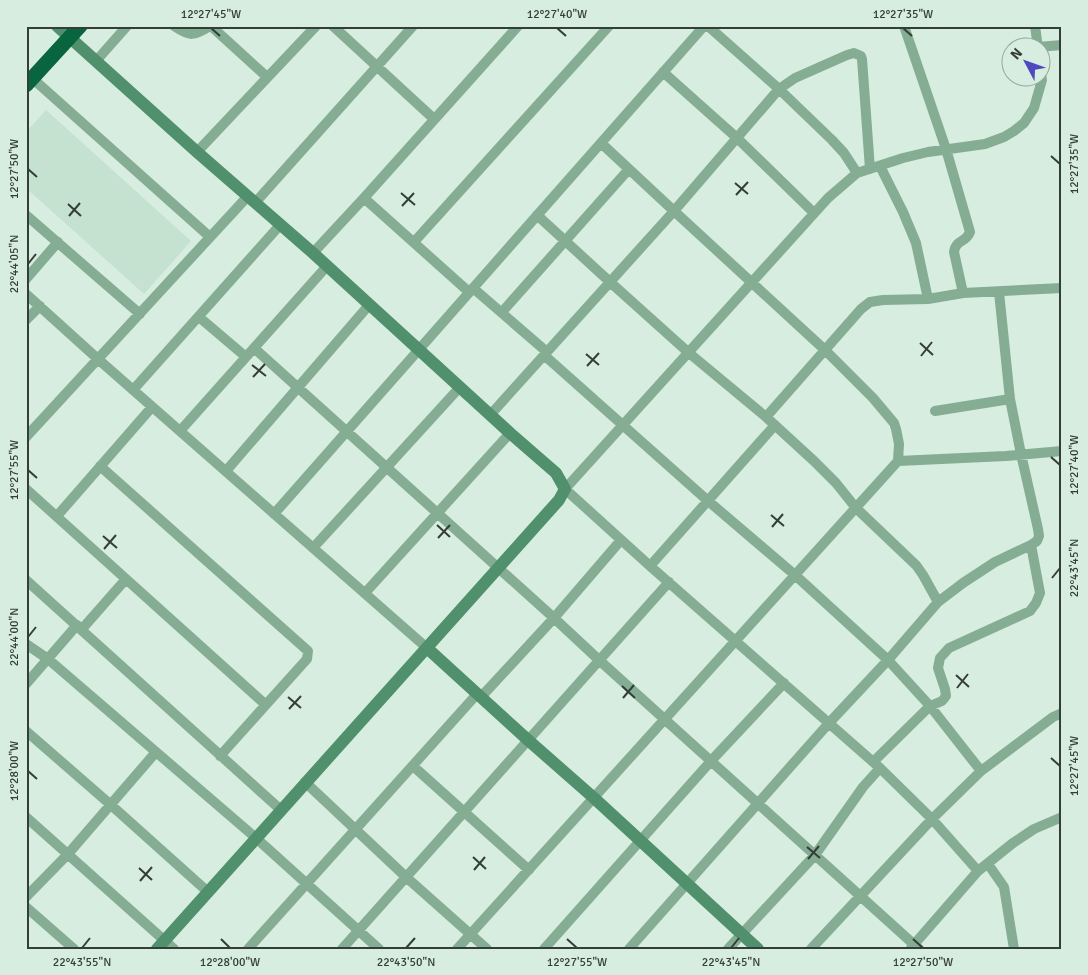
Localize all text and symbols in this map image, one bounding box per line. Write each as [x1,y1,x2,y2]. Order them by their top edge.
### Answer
text: 12°27'45"W [181,7,241,22]
text: 12°27'40"W [527,7,587,22]
text: 12°27'35"W [873,7,933,22]
north arrow [1000,38,1050,88]
text: N [1007,45,1026,63]
text: 12°27'35"W [1067,134,1082,194]
text: 12°27'50"W [7,139,22,199]
text: 22°44'05"N [7,235,22,293]
text: 12°27'40"W [1067,435,1082,495]
text: 12°27'55"W [7,440,22,500]
text: 22°43'45"N [1067,539,1082,597]
text: 22°44'00"N [7,608,22,666]
text: 12°27'45"W [1067,736,1082,796]
text: 12°28'00"W [7,741,22,801]
text: 22°43'55"N [53,955,111,970]
text: 12°28'00"W [200,955,260,970]
text: 22°43'50"N [377,955,435,970]
text: 12°27'55"W [547,955,607,970]
text: 22°43'45"N [702,955,760,970]
text: 12°27'50"W [893,955,953,970]

